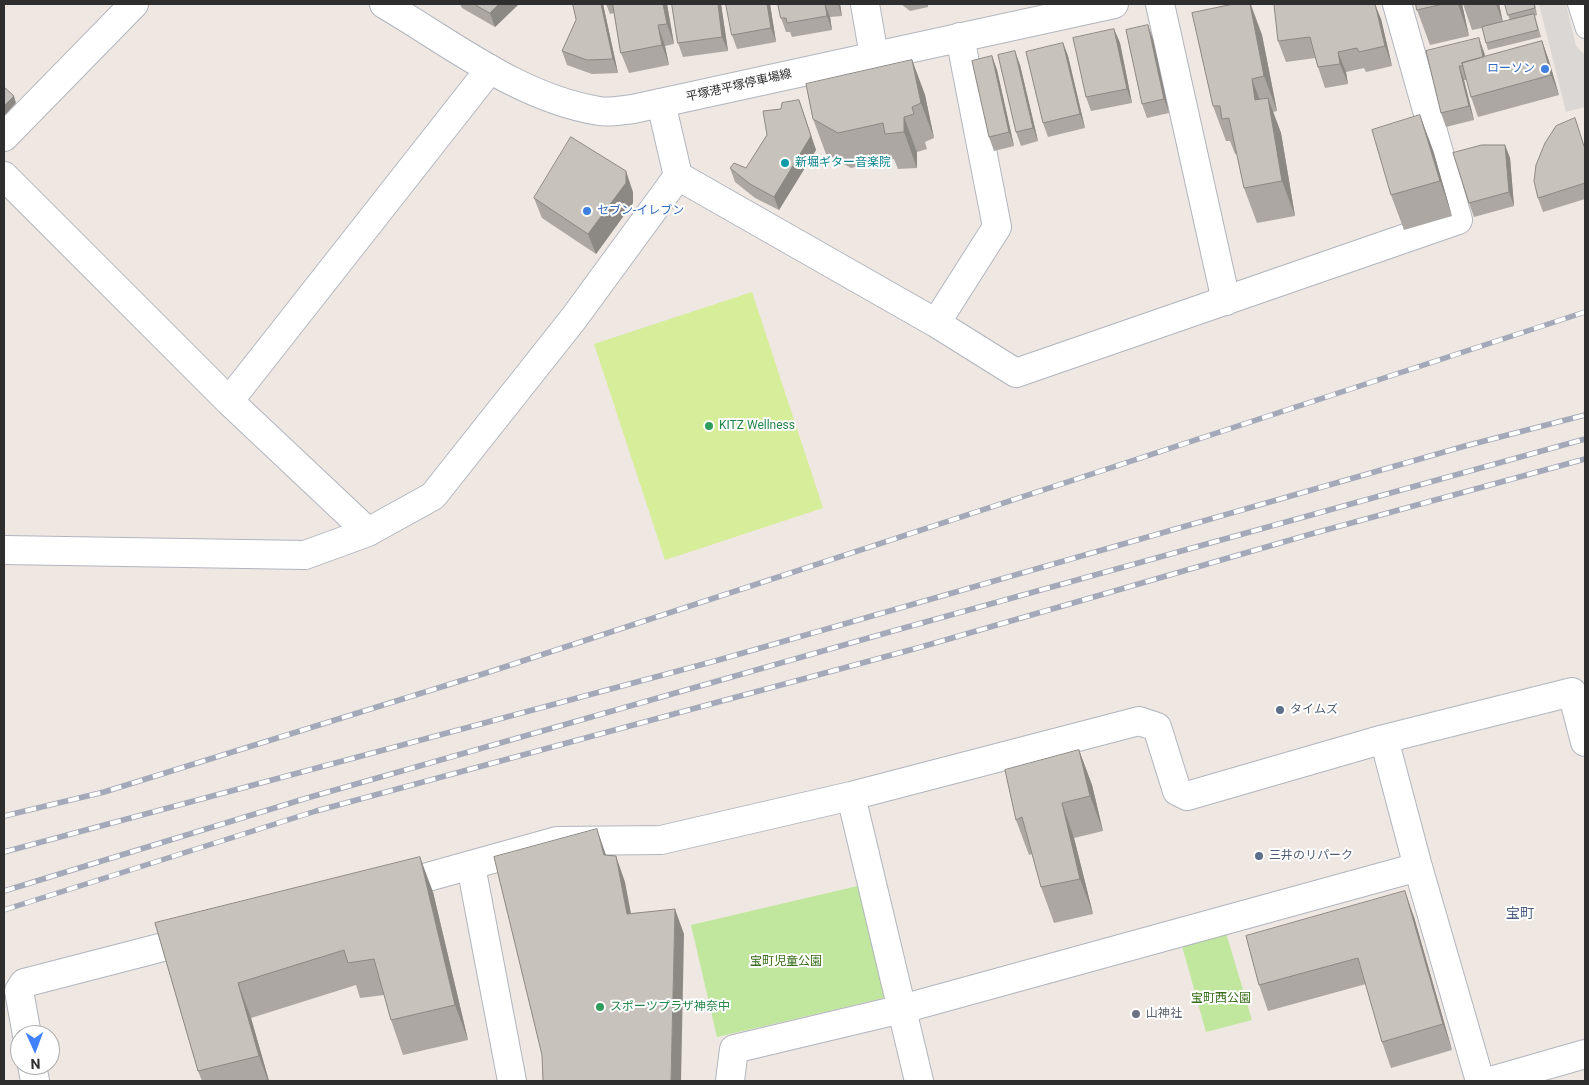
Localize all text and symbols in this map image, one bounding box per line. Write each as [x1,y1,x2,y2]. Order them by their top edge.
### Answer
place label: ローソン [1487,62,1535,76]
marker: ローソン [1539,63,1551,75]
street label: 平塚港平塚停車場線 [685,67,793,105]
place label: 新堀ギター音楽院 [795,156,891,170]
marker: 新堀ギター音楽院 [779,157,791,169]
place label: セブン-イレブン [597,204,684,218]
marker: セブン-イレブン [581,205,593,217]
place label: KITZ Wellness [719,419,795,433]
marker: KITZ Wellness [703,420,715,432]
place label: タイムズ [1290,703,1338,717]
marker: タイムズ [1274,704,1286,716]
place label: 三井のリパーク [1269,849,1353,863]
marker: 三井のリパーク [1253,850,1265,862]
district label: 宝町 [1506,906,1534,922]
park label: 宝町児童公園 [750,955,822,969]
park label: 宝町西公園 [1191,992,1251,1006]
place label: スポーツプラザ神奈中 [610,1000,730,1014]
marker: スポーツプラザ神奈中 [594,1001,606,1013]
place label: 山神社 [1146,1007,1182,1021]
marker: 山神社 [1130,1008,1142,1020]
north arrow [10,1025,60,1075]
text: N [30,1056,41,1072]

